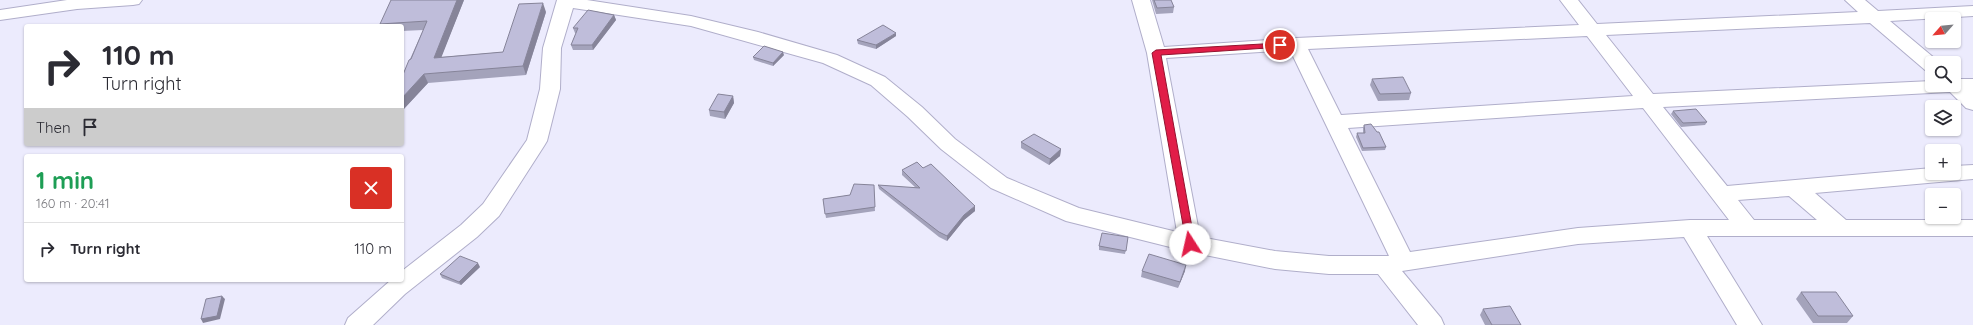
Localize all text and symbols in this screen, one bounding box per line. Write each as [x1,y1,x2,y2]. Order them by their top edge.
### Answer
north arrow [1925,12,1961,48]
map controls [1925,12,1961,224]
pin [1263,28,1297,62]
icon: arrive [1269,34,1291,56]
text: 110 m [102,37,175,72]
icon: right [36,40,88,92]
button: search [1925,56,1961,92]
text: Turn right [102,72,182,95]
button: layers [1925,100,1961,136]
icon: arrive [79,116,101,138]
text: Then [36,118,71,137]
button: + [1925,144,1961,180]
text: 1 min [36,165,94,195]
button: close [350,167,392,209]
button: − [1925,188,1961,224]
text: 160 m · 20:41 [36,195,110,211]
position arrow [1169,223,1211,265]
icon: right [36,238,58,260]
text: Turn right [70,239,141,258]
text: 110 m [354,239,392,258]

